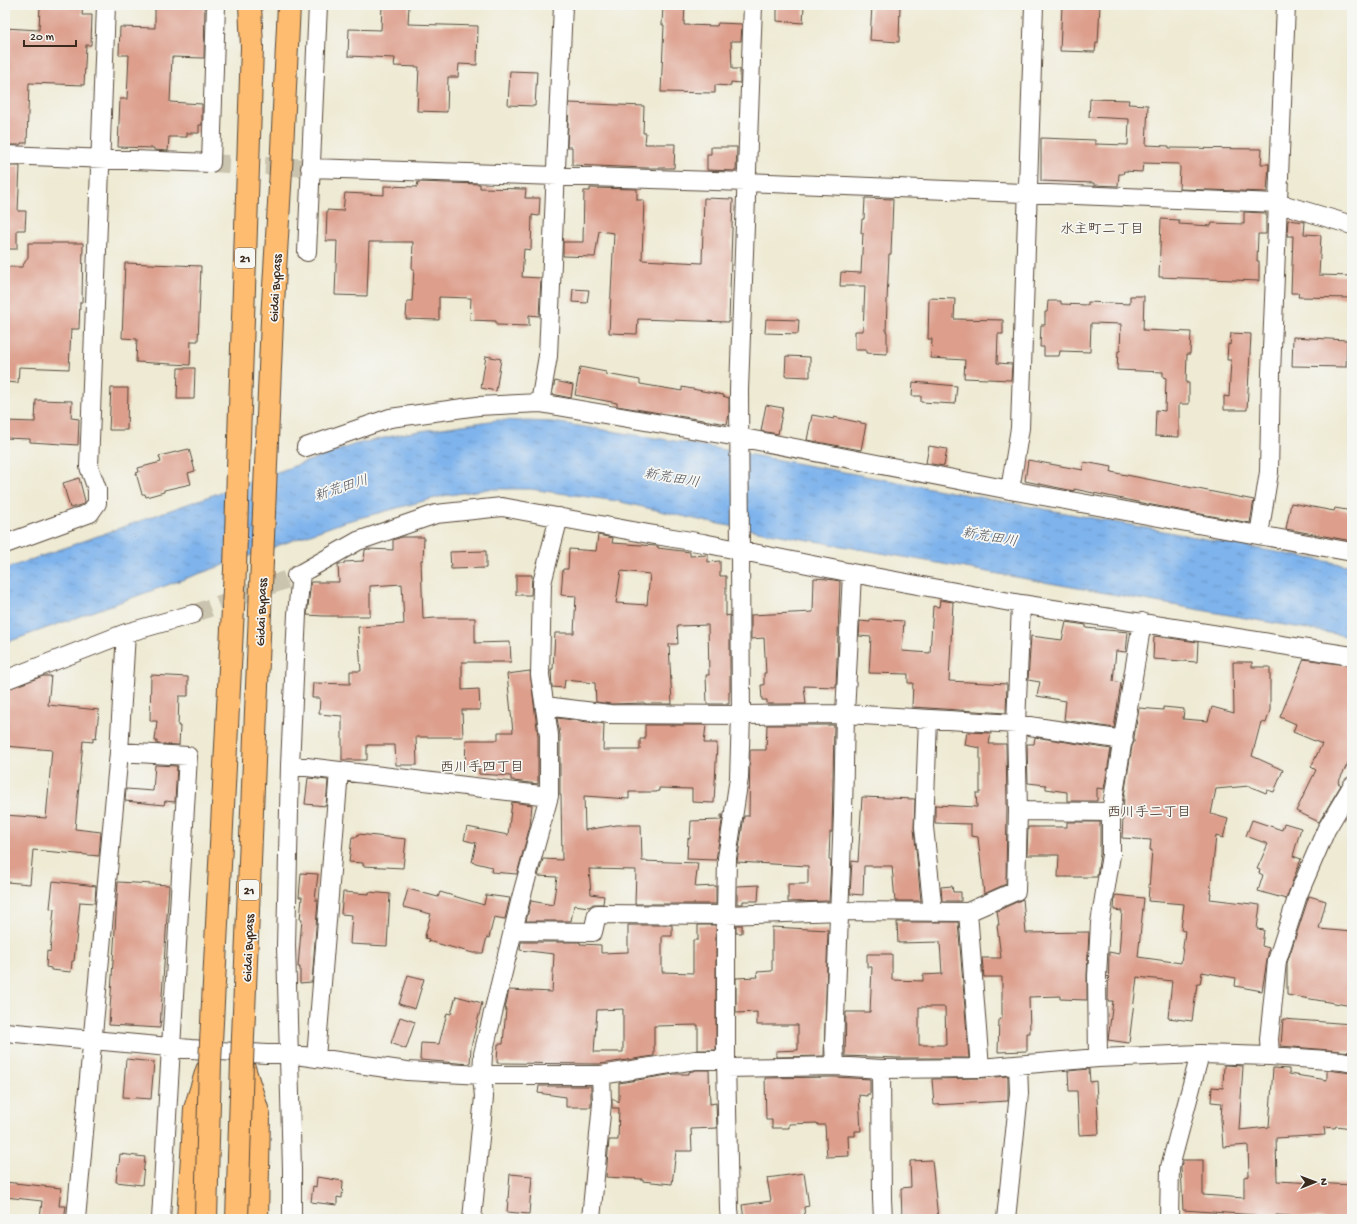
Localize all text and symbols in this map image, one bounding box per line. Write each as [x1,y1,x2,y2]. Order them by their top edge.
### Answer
scale bar [24,22,76,48]
text: 20 m [30,31,55,45]
district label: 水主町二丁目 [1060,222,1144,239]
road number: 21 [235,248,255,268]
street label: Gidai Bypass [267,253,286,322]
water label: 新荒田川 [643,465,701,493]
water label: 新荒田川 [312,472,371,506]
water label: 新荒田川 [961,524,1019,552]
street label: Gidai Bypass [254,577,271,646]
district label: 西川手四丁目 [440,760,524,777]
district label: 西川手二丁目 [1107,805,1191,822]
road number: 21 [239,880,259,900]
street label: Gidai Bypass [241,913,258,982]
north arrow [1295,1162,1335,1202]
text: N [1317,1178,1329,1186]

